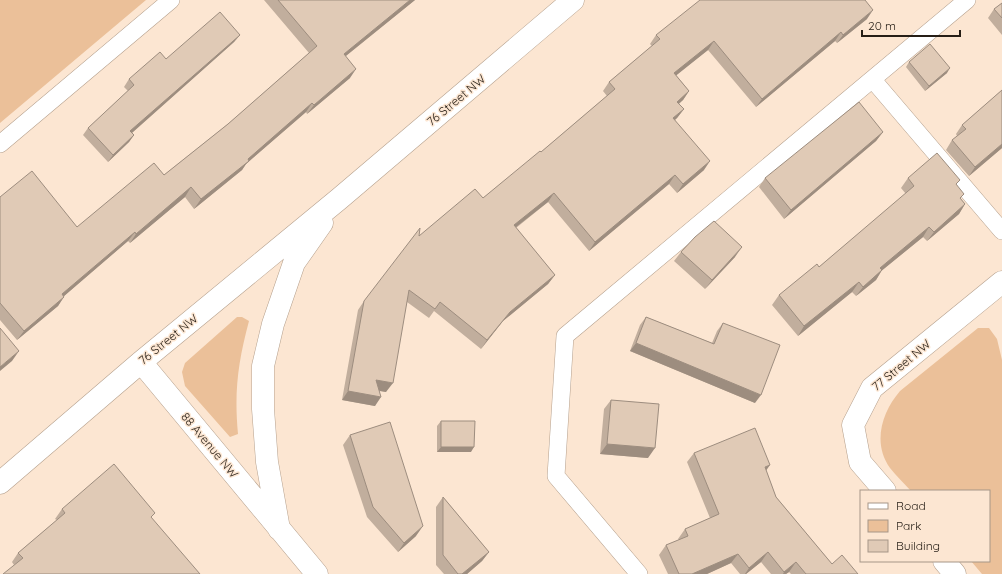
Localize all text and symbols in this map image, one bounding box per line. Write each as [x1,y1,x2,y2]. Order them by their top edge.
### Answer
scale bar [862,12,960,38]
text: 20 m [868,18,896,33]
street label: 76 Street NW [424,71,489,129]
street label: 76 Street NW [135,310,201,367]
street label: 77 Street NW [869,336,934,394]
street label: 88 Avenue NW [178,409,242,481]
legend [860,490,990,562]
text: Road [896,498,926,513]
text: Park [896,518,921,533]
text: Building [896,538,940,553]

